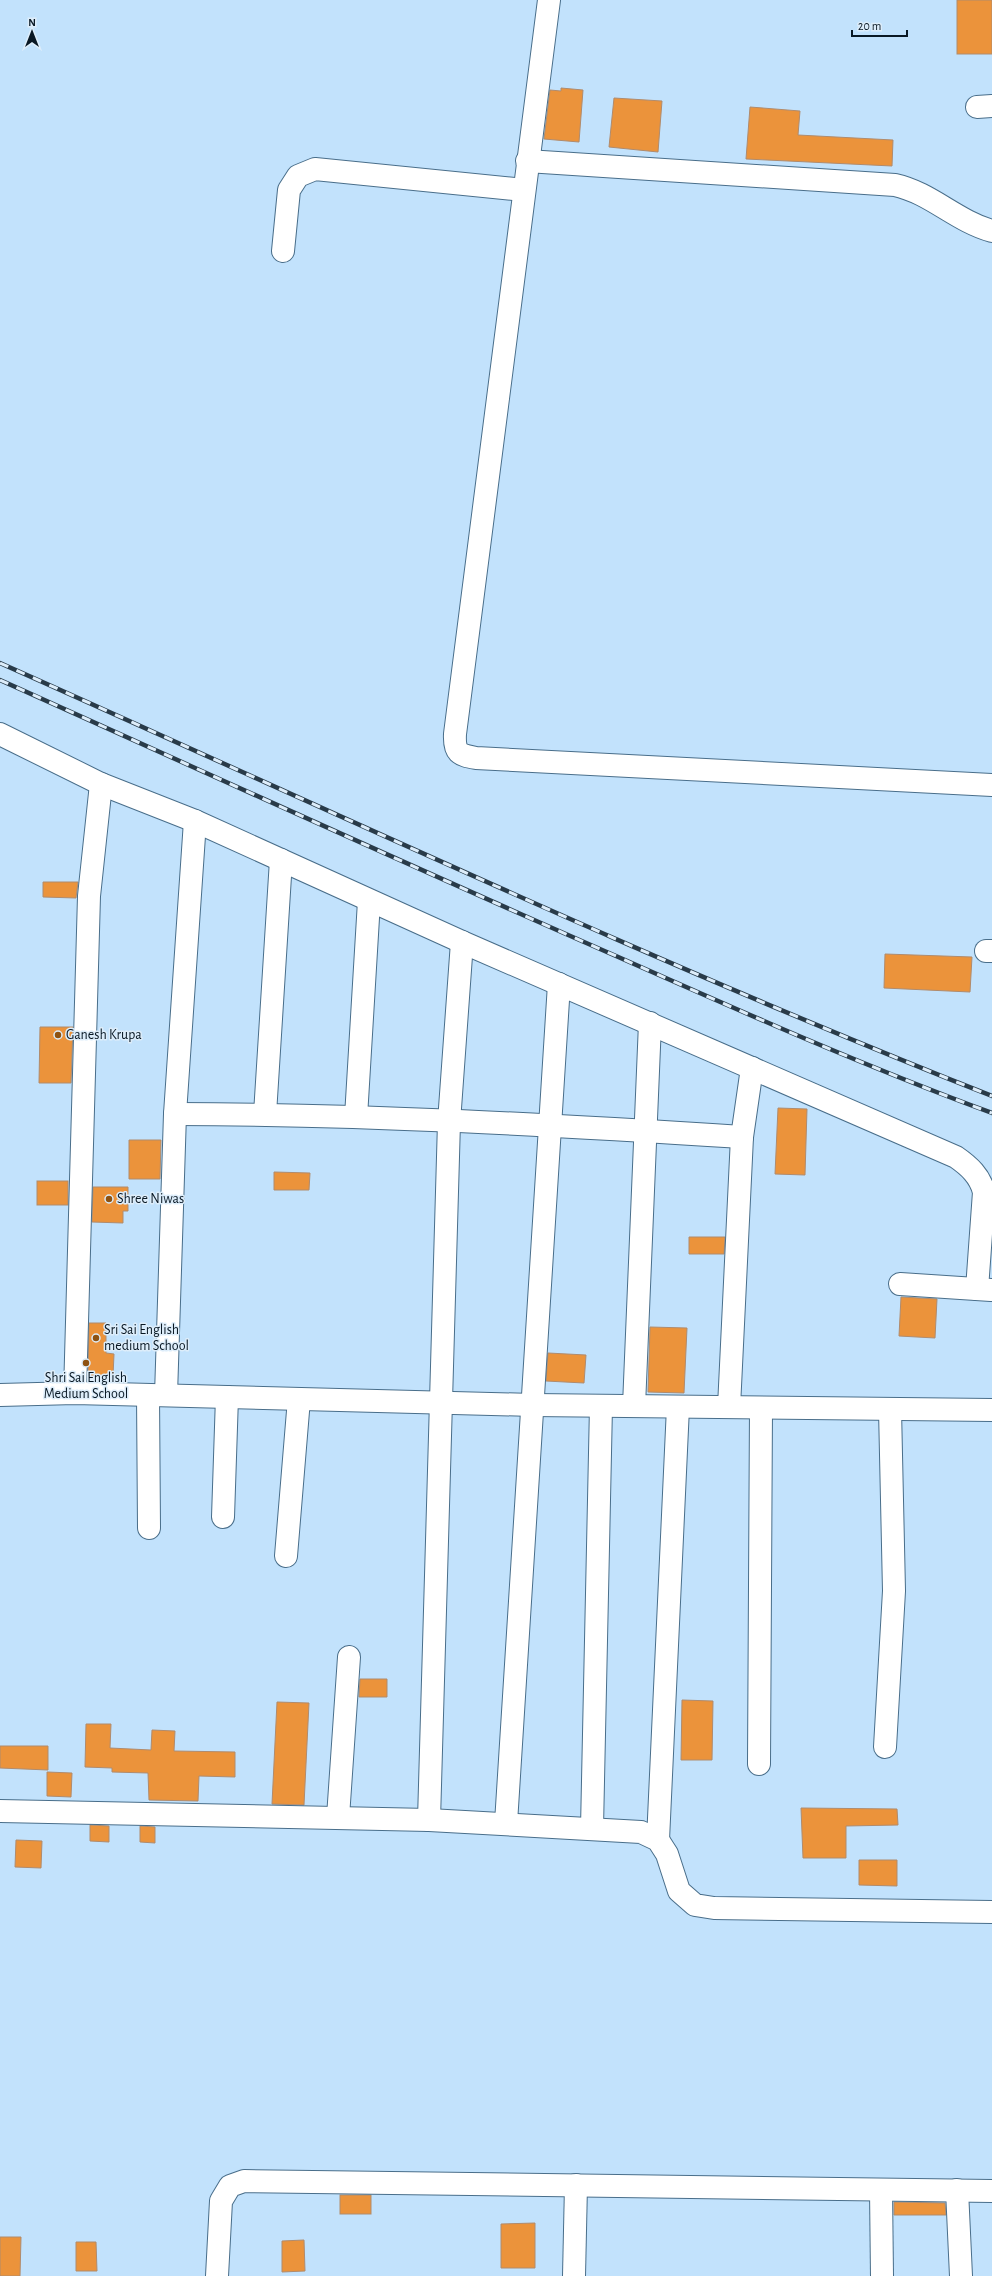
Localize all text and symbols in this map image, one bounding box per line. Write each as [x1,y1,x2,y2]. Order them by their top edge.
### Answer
north arrow [12,12,52,52]
scale bar [852,12,907,38]
text: N [28,17,36,28]
text: 20 m [858,20,881,32]
place label: Ganesh Krupa [66,1028,142,1042]
marker: Ganesh Krupa [53,1030,63,1040]
place label: Shree Niwas [117,1192,184,1206]
marker: Shree Niwas [104,1194,114,1204]
place label: Sri Sai English medium School [104,1323,189,1353]
marker: Sri Sai English medium School [91,1333,101,1343]
marker: Shri Sai English Medium School [81,1358,91,1368]
place label: Shri Sai English Medium School [44,1371,128,1401]

